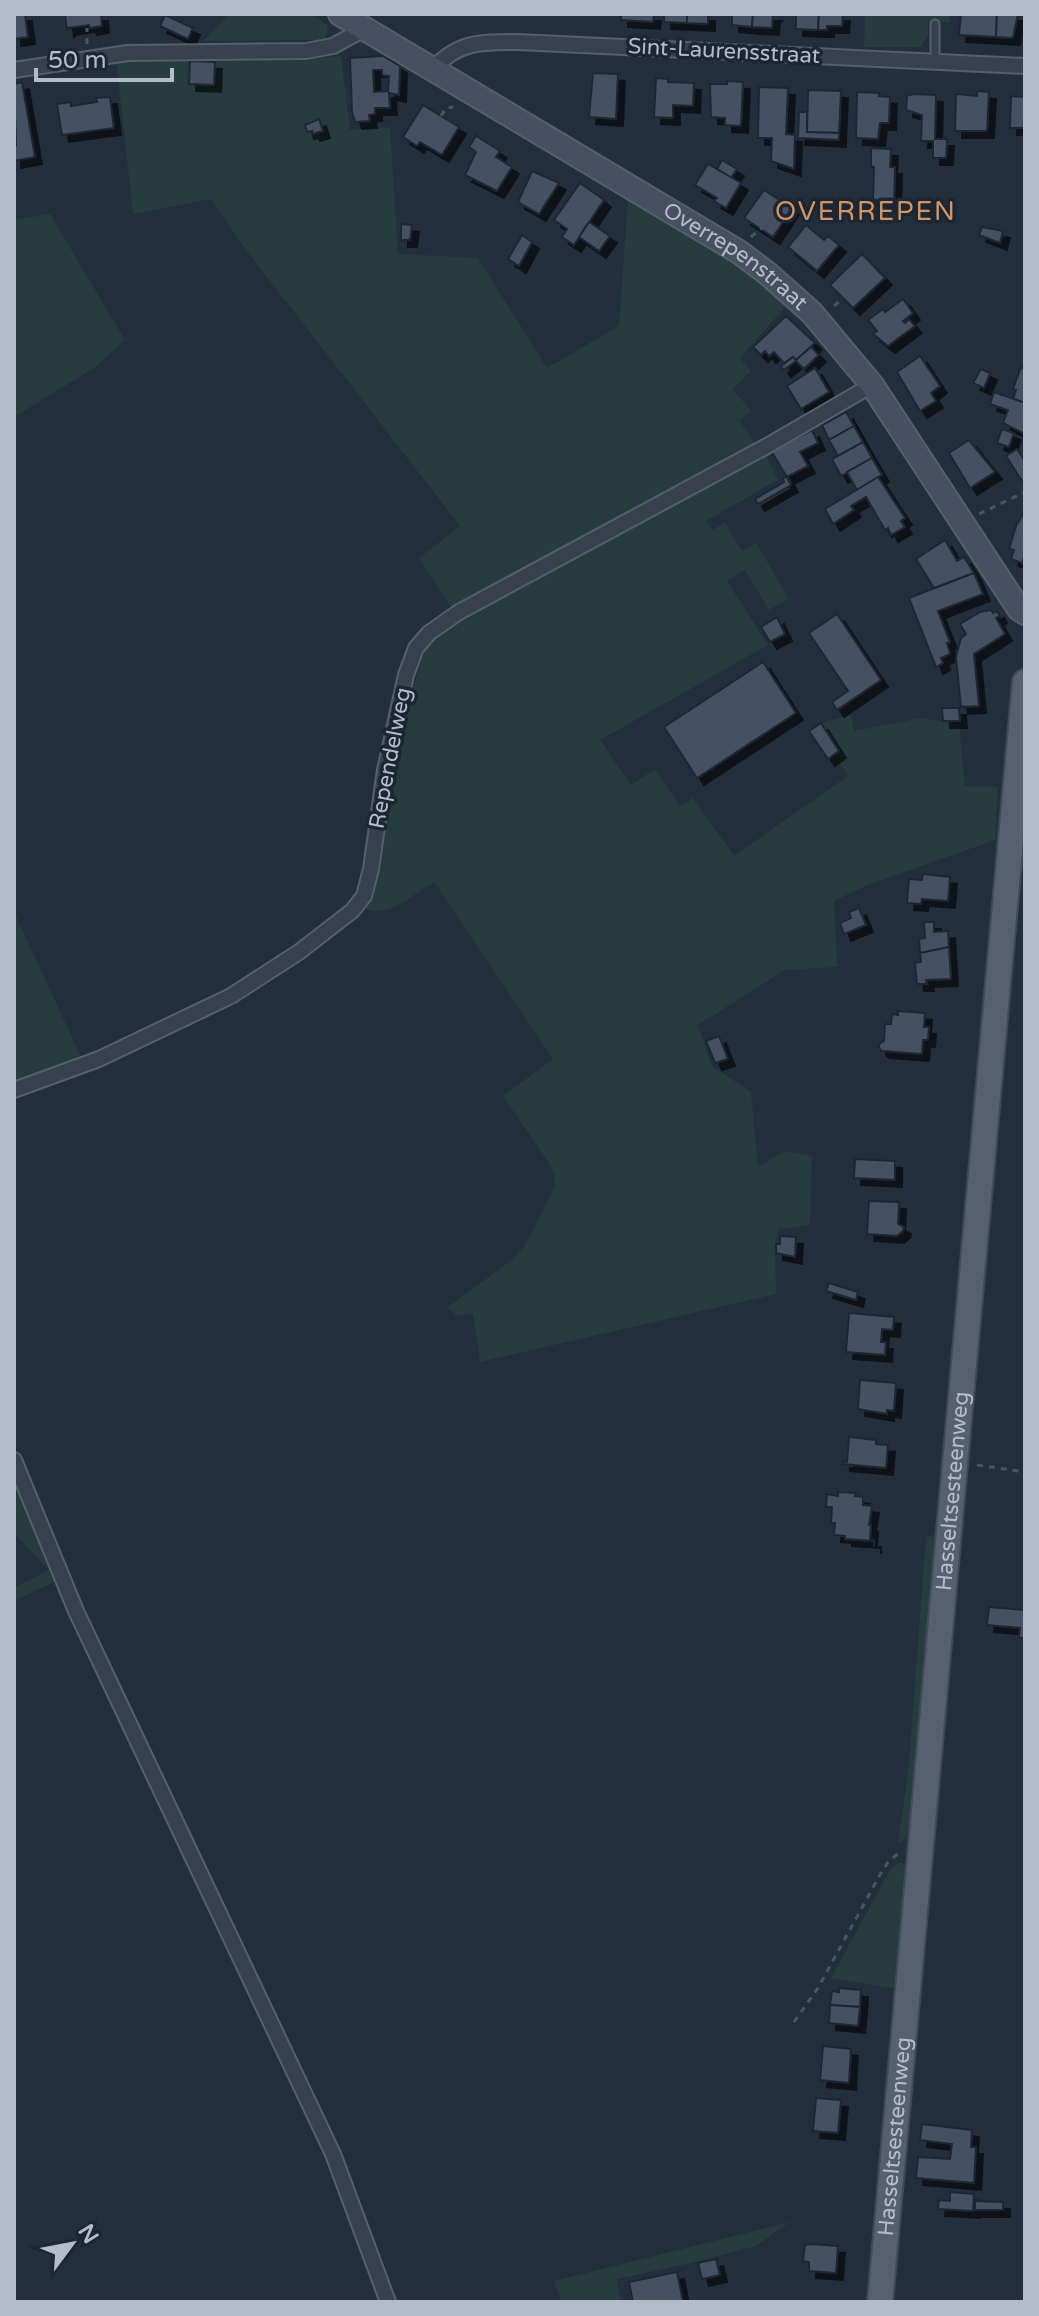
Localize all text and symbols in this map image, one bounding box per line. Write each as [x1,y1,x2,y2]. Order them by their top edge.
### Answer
scale bar [36,32,172,82]
street label: Sint-Laurensstraat [627,33,821,69]
text: 50 m [48,46,106,75]
district label: OVERREPEN [775,196,957,227]
street label: Overrepenstraat [658,197,813,316]
street label: Rependelweg [364,685,416,831]
street label: Hasseltsesteenweg [931,1390,974,1592]
street label: Hasseltsesteenweg [873,2036,917,2237]
north arrow [32,2204,112,2284]
text: N [72,2220,104,2248]

